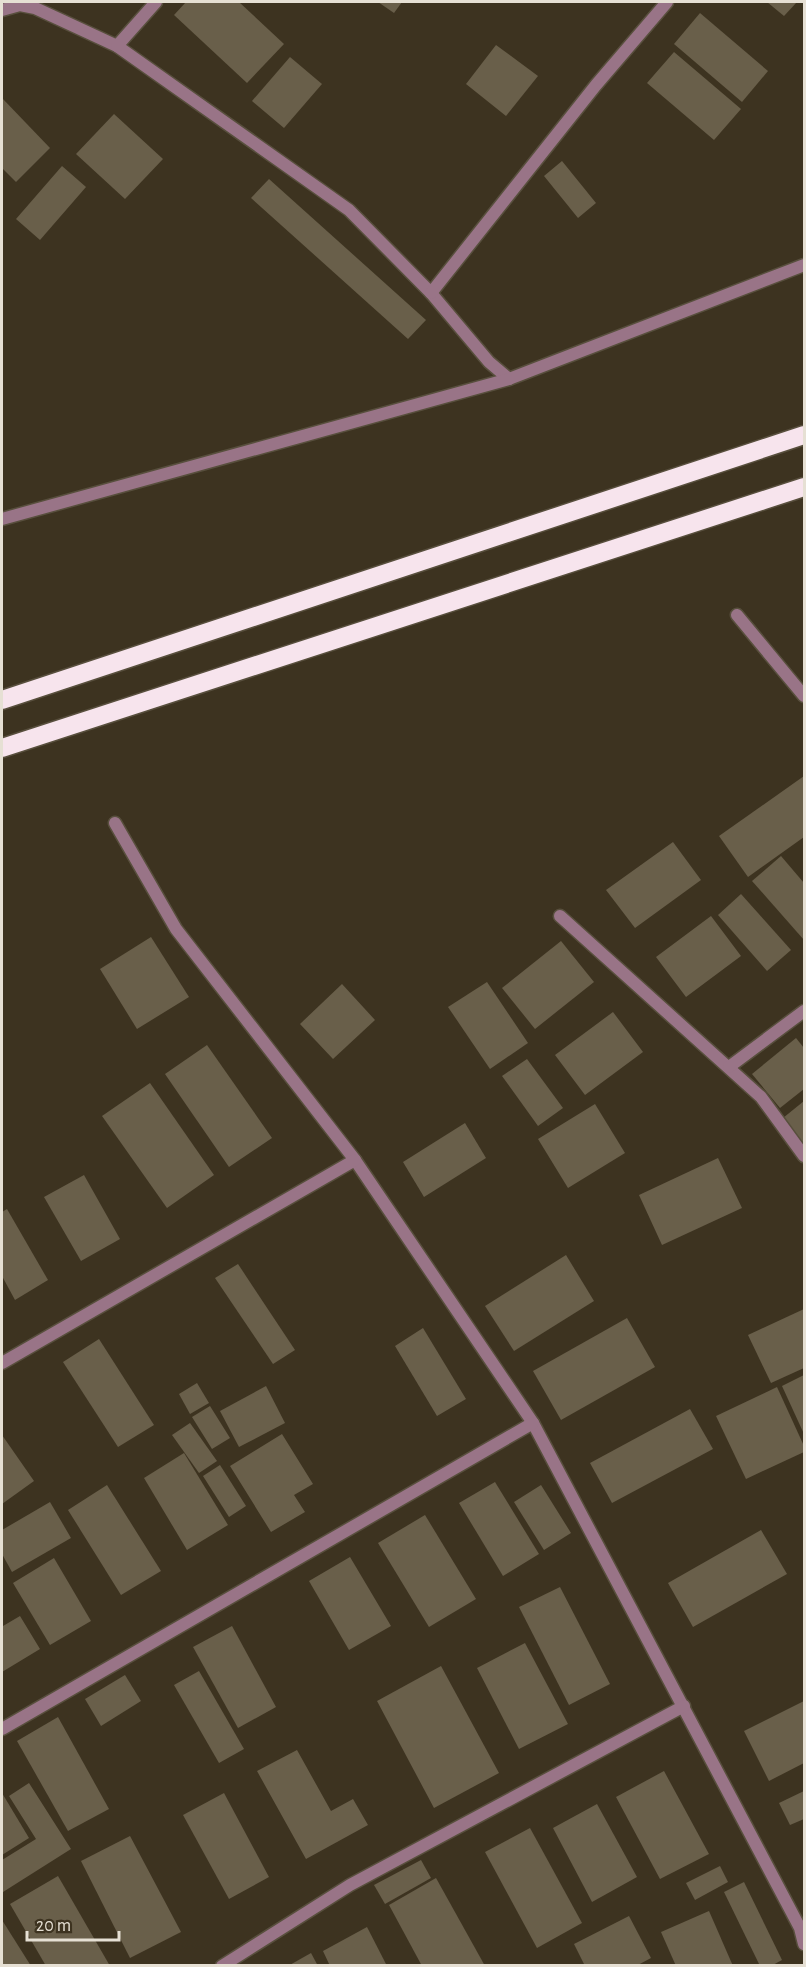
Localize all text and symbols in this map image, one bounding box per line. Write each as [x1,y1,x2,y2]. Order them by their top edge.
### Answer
scale bar [27,1904,118,1942]
text: 20 m [36,1917,71,1935]

